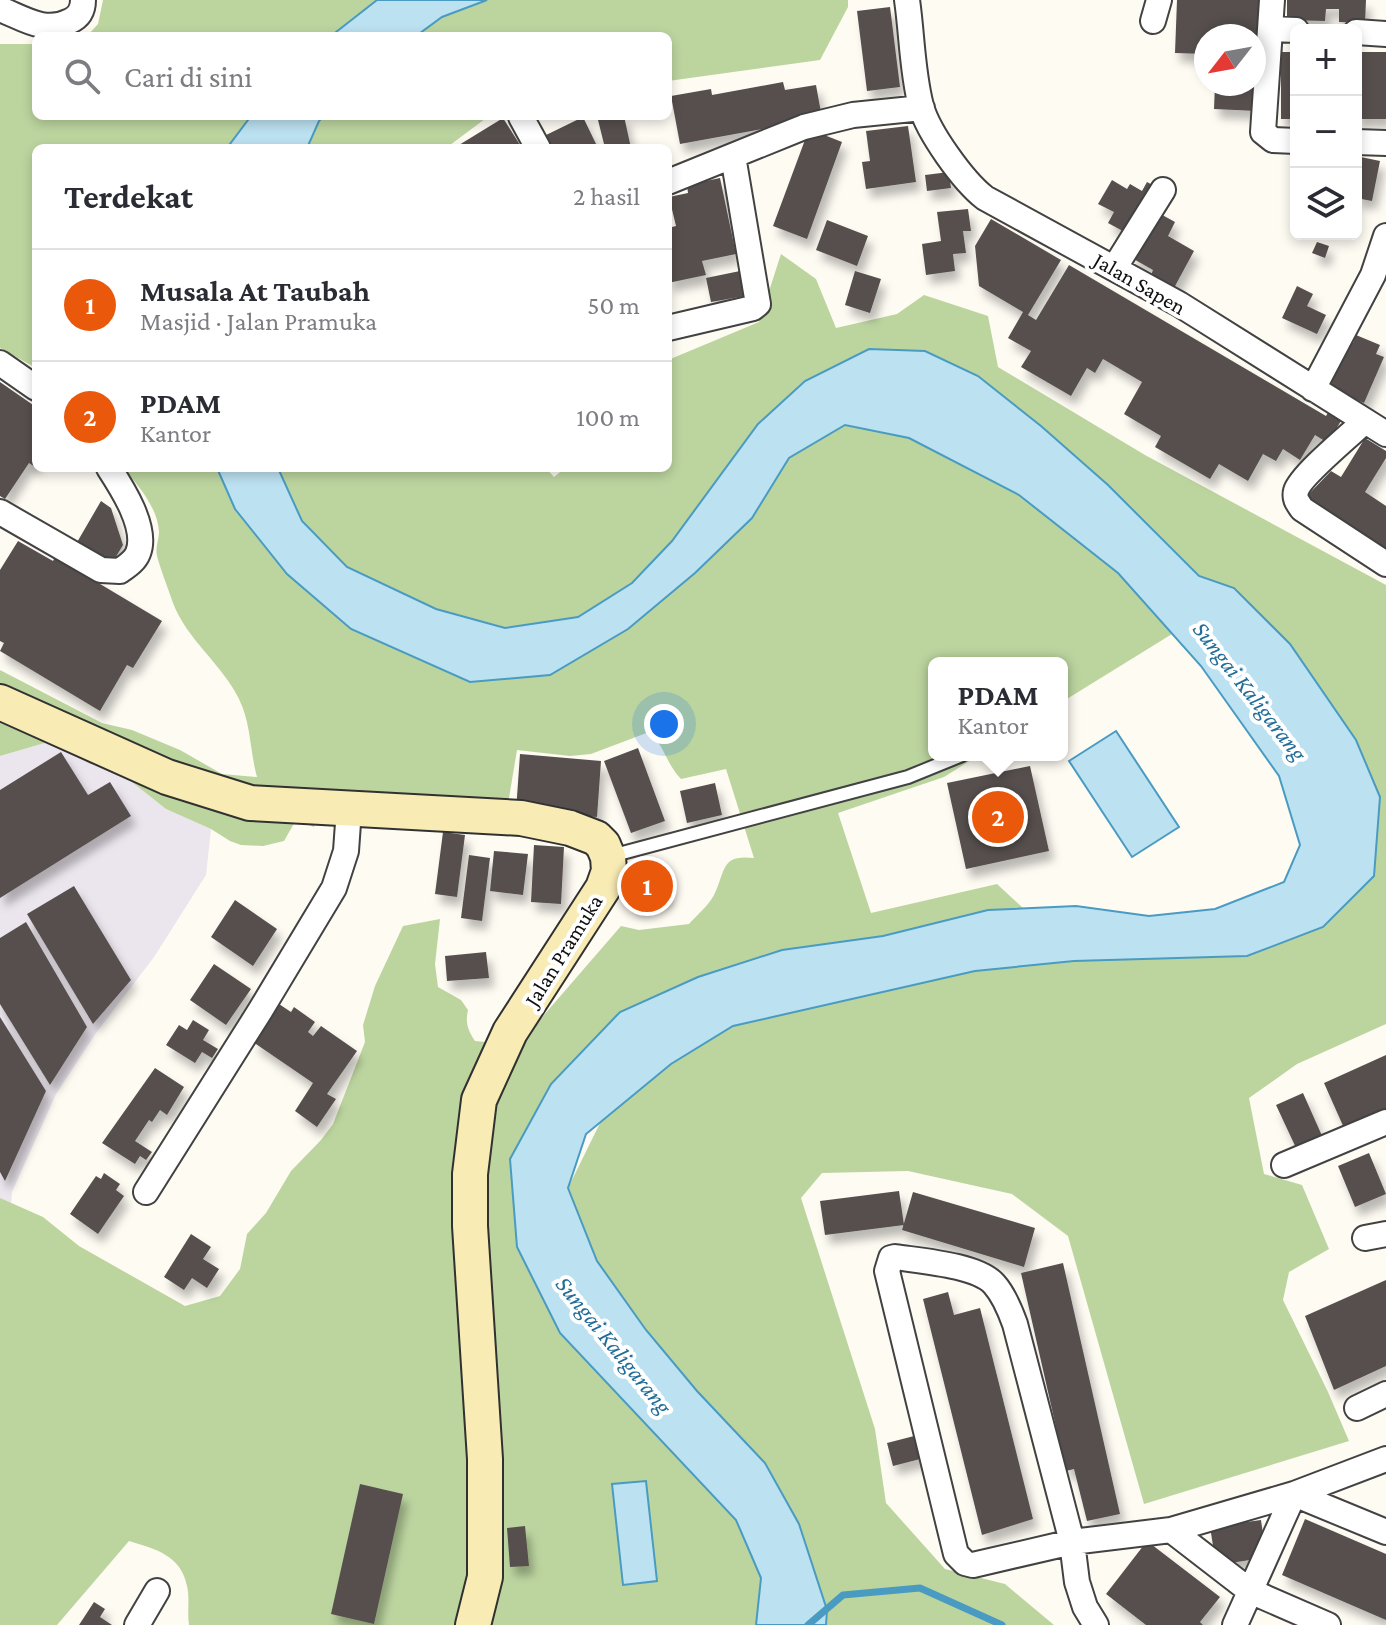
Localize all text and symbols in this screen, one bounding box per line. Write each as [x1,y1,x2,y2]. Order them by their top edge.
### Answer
north arrow [1194,24,1266,96]
map controls [1290,24,1362,240]
button: + [1290,24,1362,96]
search box [32,32,672,120]
icon: search [60,54,104,98]
text: Cari di sini [124,60,252,93]
button: − [1290,96,1362,168]
button: layers [1290,168,1362,240]
text: Terdekat [64,178,193,215]
text: 2 hasil [573,182,640,211]
street label: Jalan Sapen [1088,246,1190,320]
text: Musala At Taubah [140,274,370,307]
text: 1 [85,291,95,320]
text: 50 m [587,291,640,320]
text: Masjid · Jalan Pramuka [140,307,377,336]
text: PDAM [140,386,221,419]
text: 2 [83,403,97,432]
text: 100 m [576,403,640,432]
text: Kantor [140,419,211,448]
water label: Sungai Kaligarang [1188,616,1314,767]
popup [928,657,1068,761]
text: PDAM [957,678,1039,711]
your location [644,704,684,744]
text: Kantor [957,711,1029,740]
pin: 2 [972,787,1024,847]
pin: 1 [621,856,673,916]
street label: Jalan Pramuka [518,890,608,1013]
water label: Sungai Kaligarang [551,1270,679,1420]

